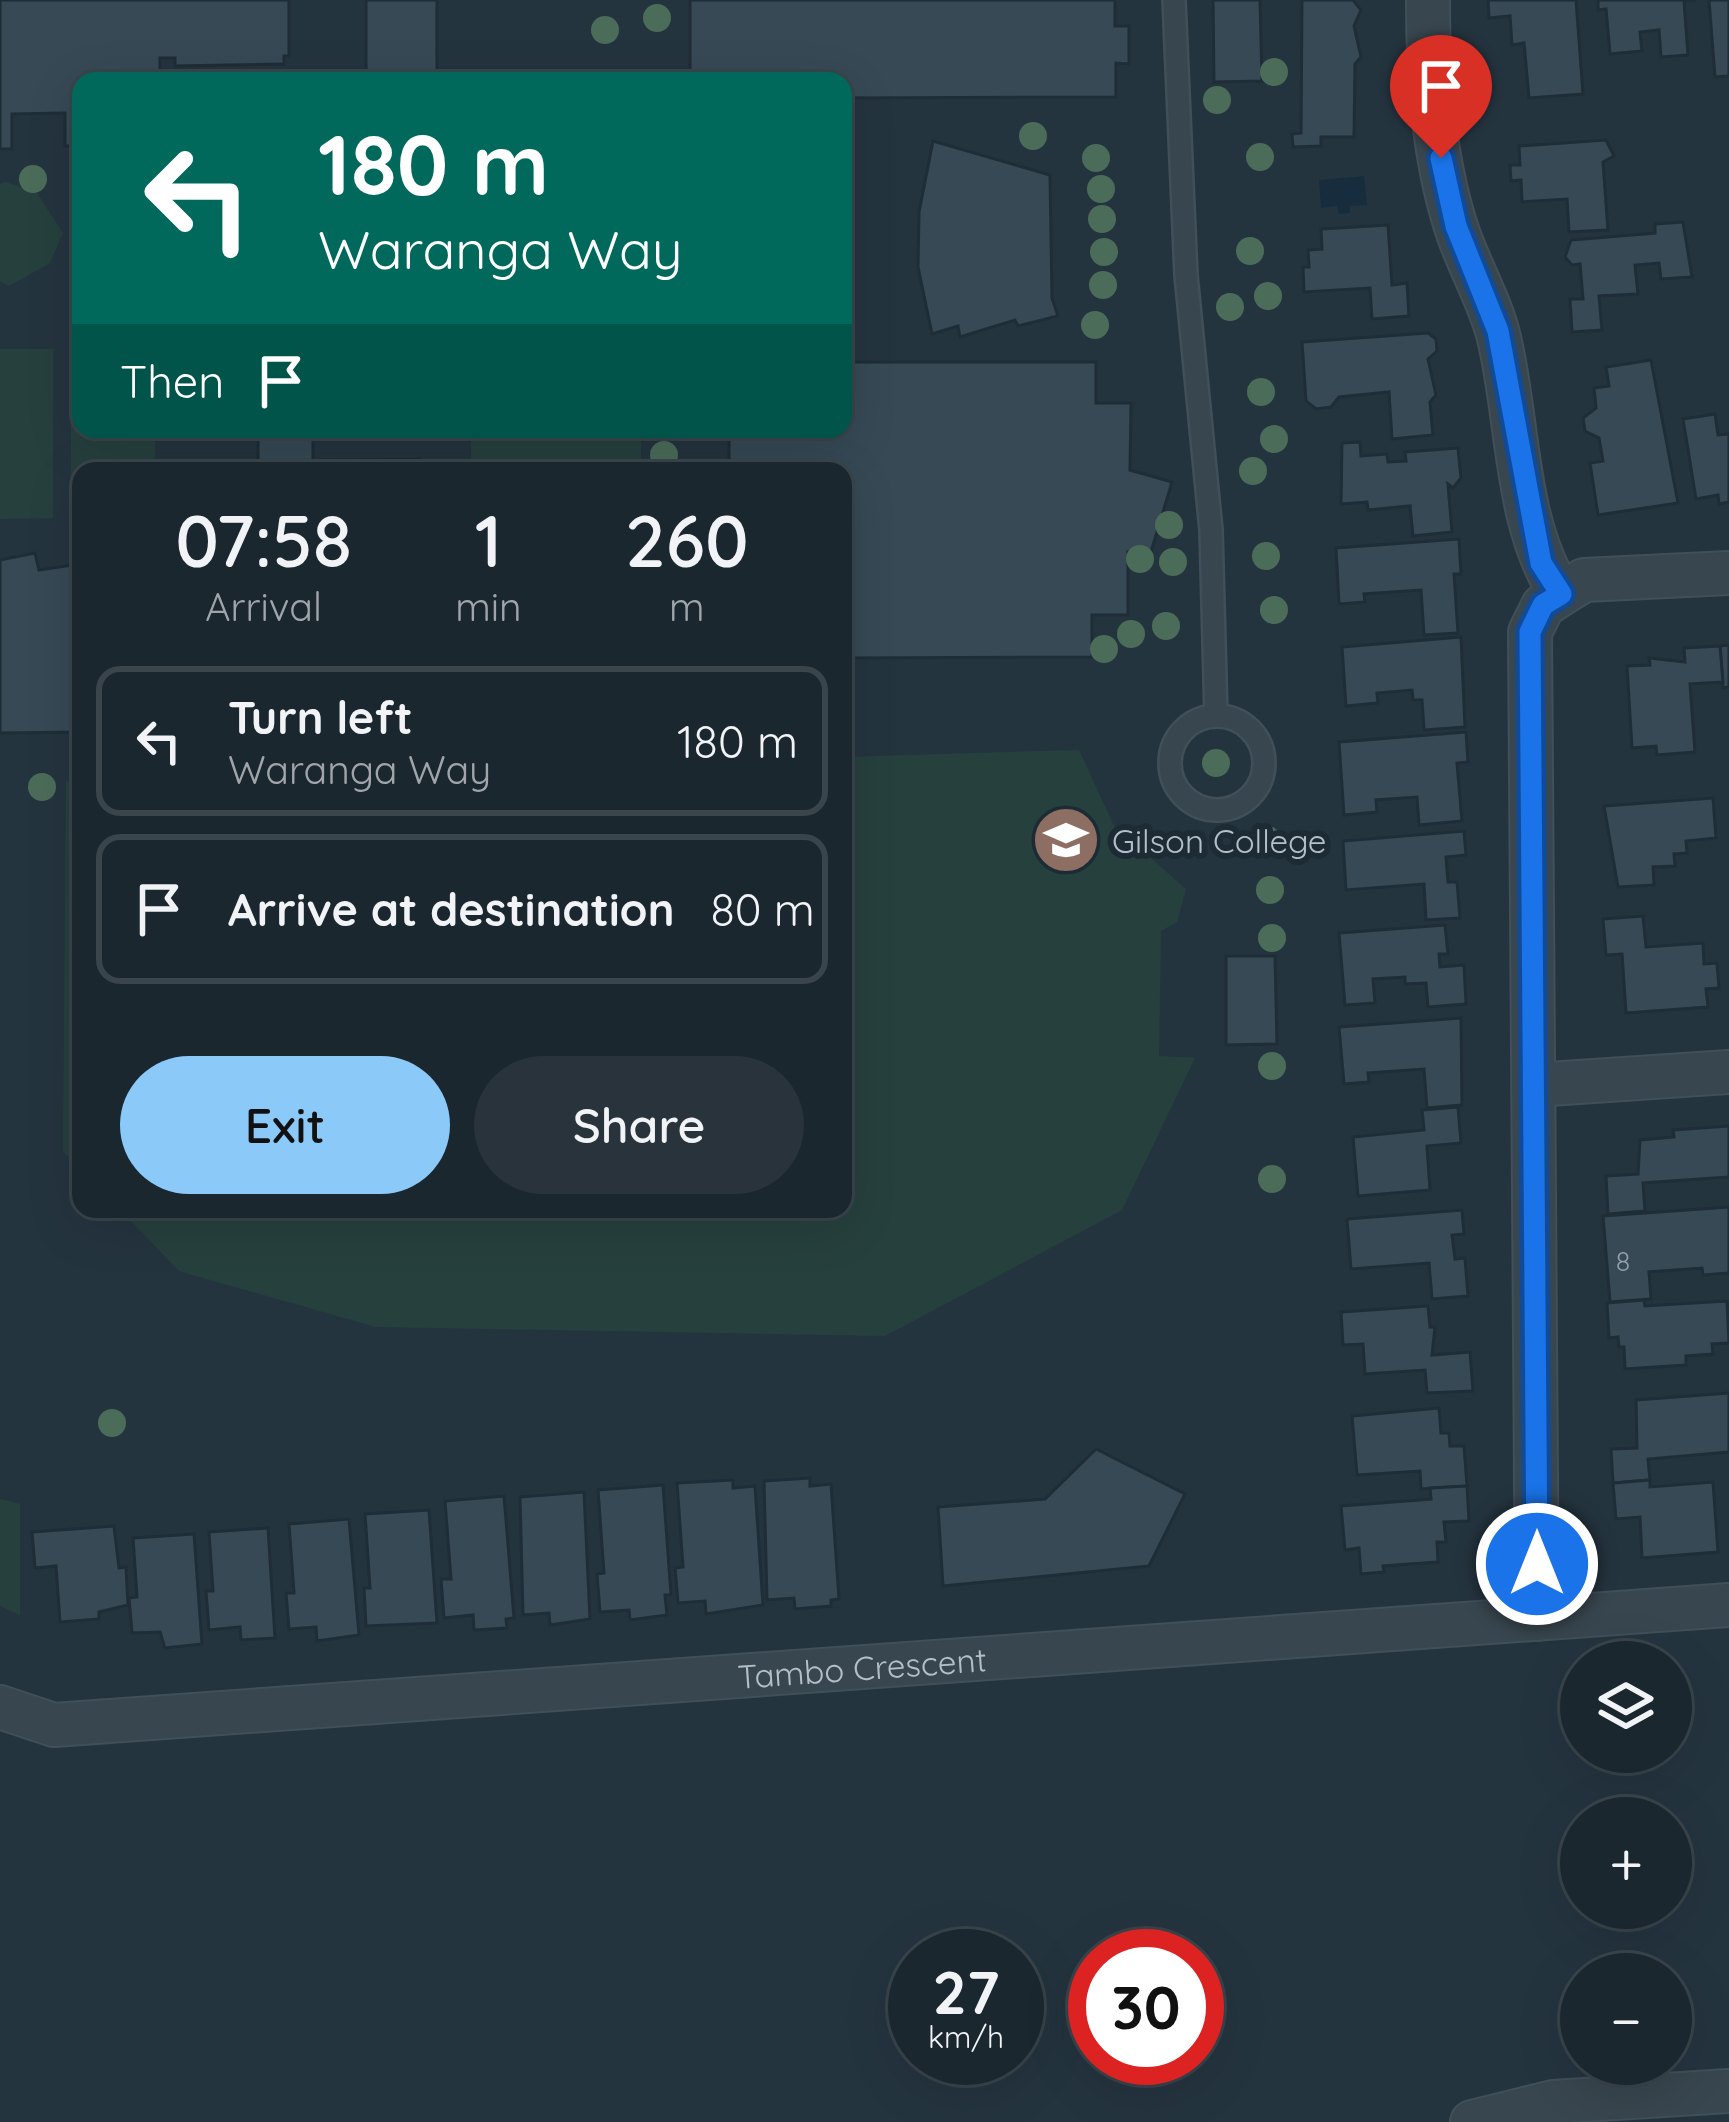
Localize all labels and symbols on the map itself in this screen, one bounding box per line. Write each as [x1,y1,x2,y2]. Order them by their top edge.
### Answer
pin [1390,35,1492,158]
school or university icon: Gilson College [1031,805,1101,875]
place label: Gilson College [1112,820,1326,861]
house number: 8 [1616,1244,1630,1278]
position arrow [1474,1501,1600,1627]
street label: Tambo Crescent [736,1638,988,1696]
speed limit sign: 30 [1068,1929,1224,2085]

